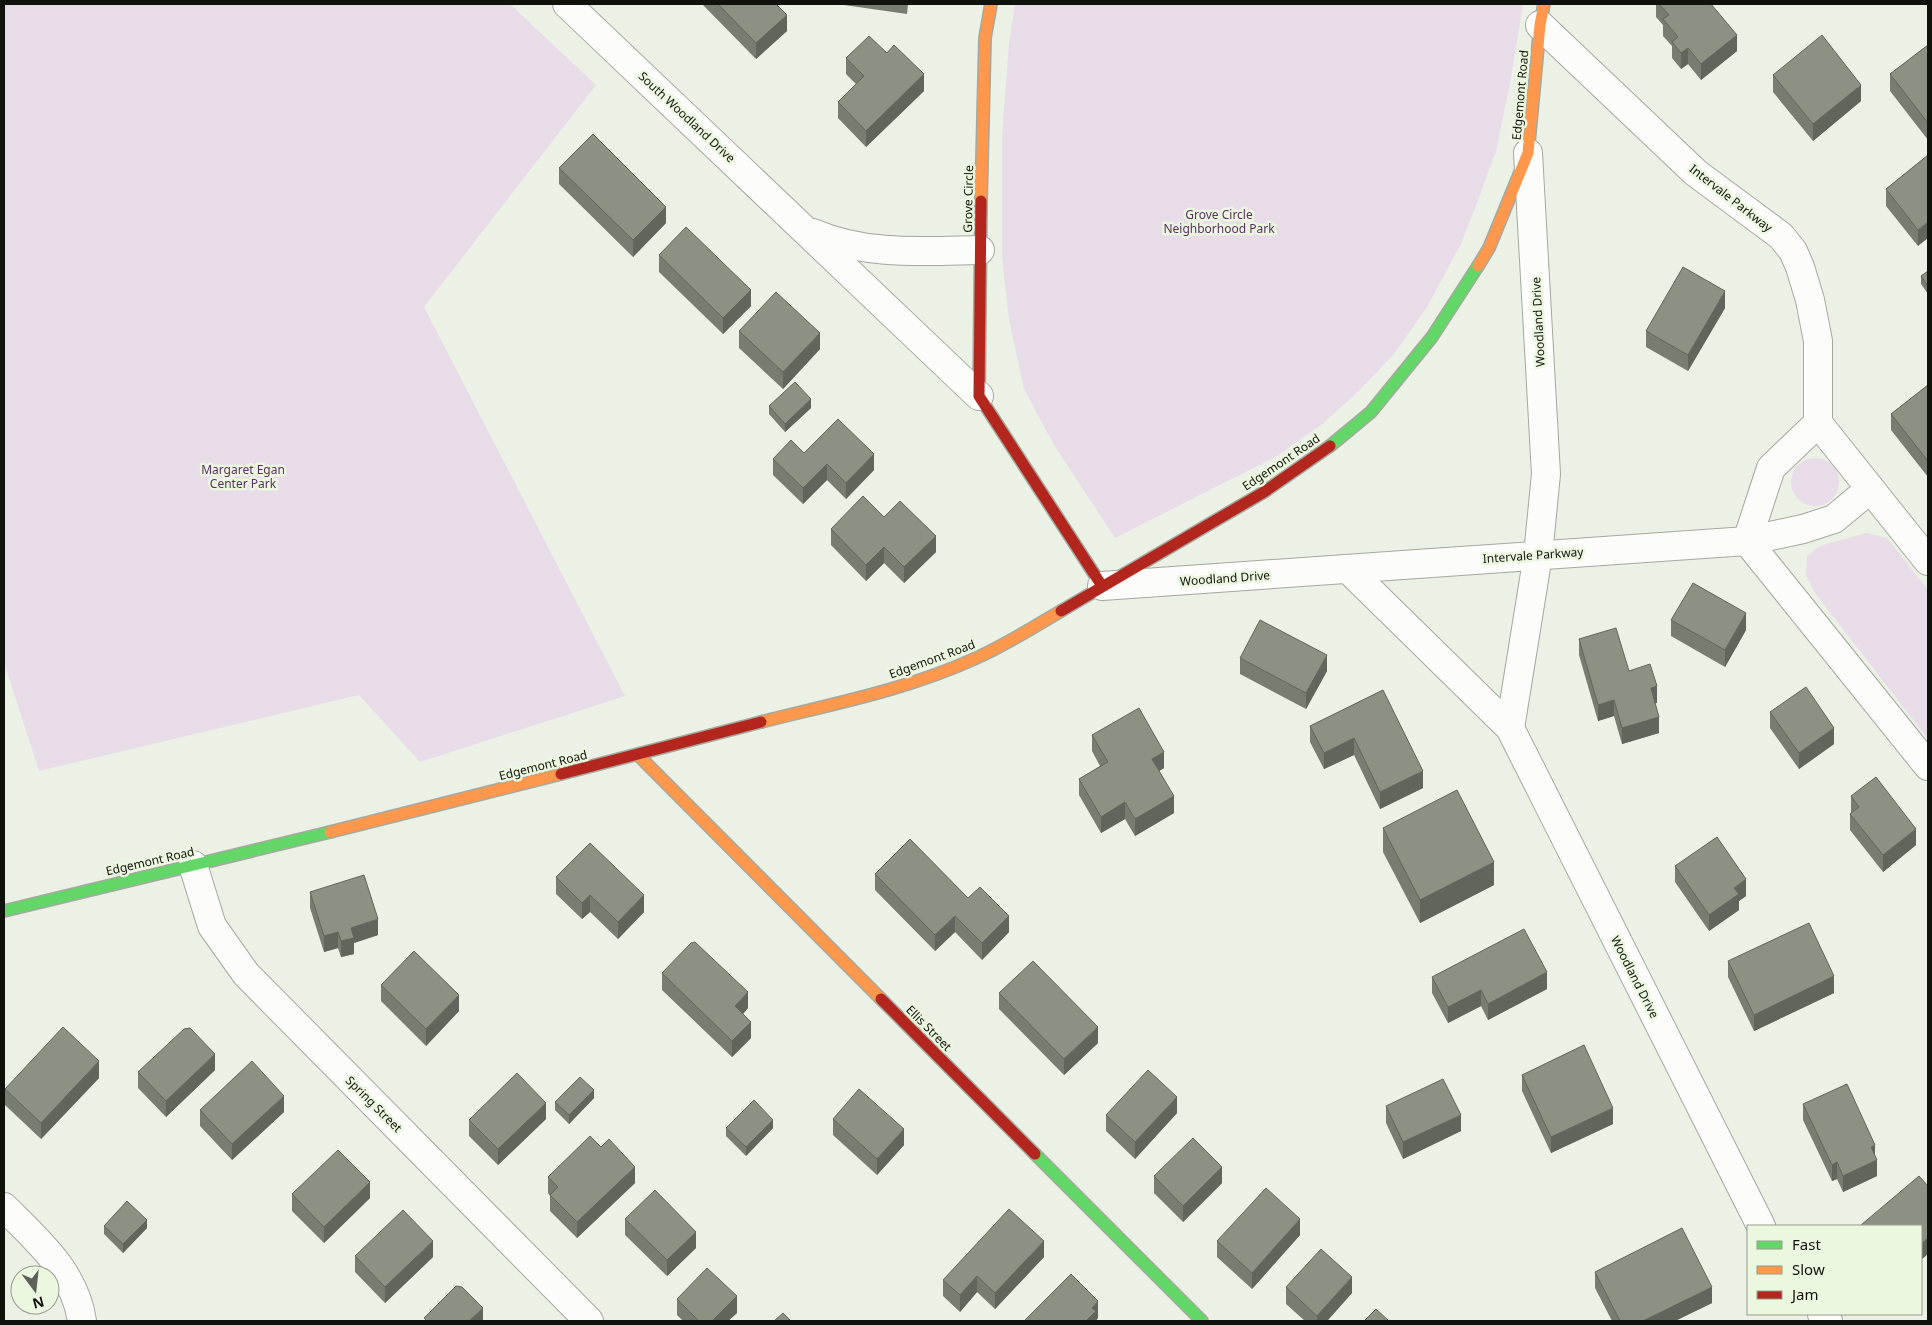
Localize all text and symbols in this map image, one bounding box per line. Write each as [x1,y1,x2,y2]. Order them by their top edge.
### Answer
street label: Edgemont Road [1508,49,1532,141]
street label: South Woodland Drive [635,68,739,166]
street label: Intervale Parkway [1686,160,1777,236]
street label: Grove Circle [959,165,977,233]
park label: Grove Circle Neighborhood Park [1163,206,1275,237]
street label: Woodland Drive [1527,276,1549,368]
street label: Edgemont Road [1239,430,1323,494]
park label: Margaret Egan Center Park [201,461,285,492]
street label: Intervale Parkway [1482,543,1585,567]
street label: Woodland Drive [1179,566,1271,590]
street label: Edgemont Road [887,636,977,682]
street label: Edgemont Road [497,746,589,784]
street label: Edgemont Road [104,843,196,879]
street label: Woodland Drive [1607,933,1663,1021]
street label: Ellis Street [902,1001,956,1055]
street label: Spring Street [342,1072,406,1136]
legend [1747,1225,1922,1315]
text: Fast [1792,1234,1821,1254]
text: Slow [1792,1259,1825,1279]
north arrow [10,1265,60,1315]
text: Jam [1790,1284,1819,1304]
text: N [31,1292,46,1314]

